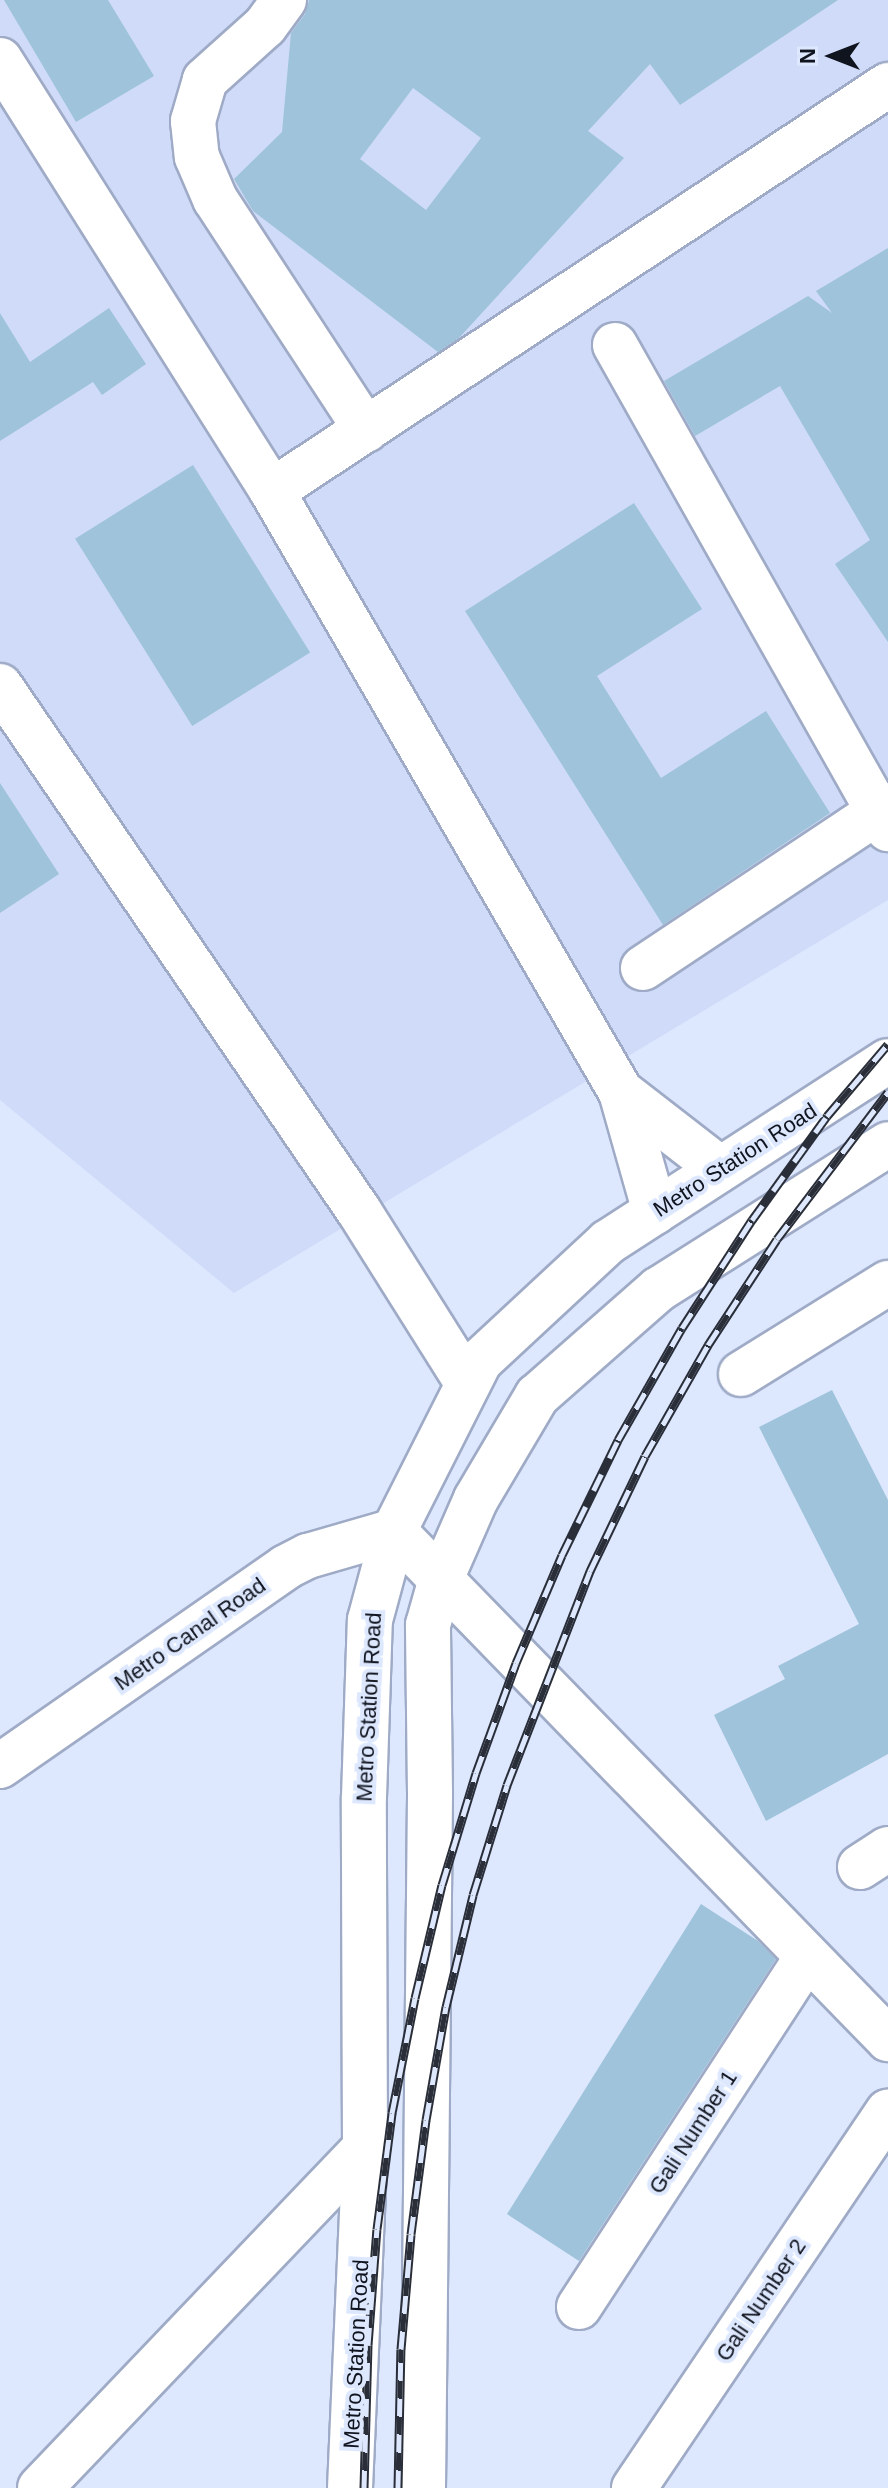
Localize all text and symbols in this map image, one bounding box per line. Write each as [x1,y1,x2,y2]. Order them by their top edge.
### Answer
north arrow [792,16,872,96]
text: N [795,48,820,64]
street label: Metro Station Road [648,1097,822,1223]
street label: Metro Canal Road [109,1572,271,1696]
street label: Metro Station Road [351,1612,387,1802]
street label: Gali Number 1 [643,2065,743,2199]
street label: Gali Number 2 [710,2234,812,2366]
street label: Metro Station Road [338,2259,374,2449]

